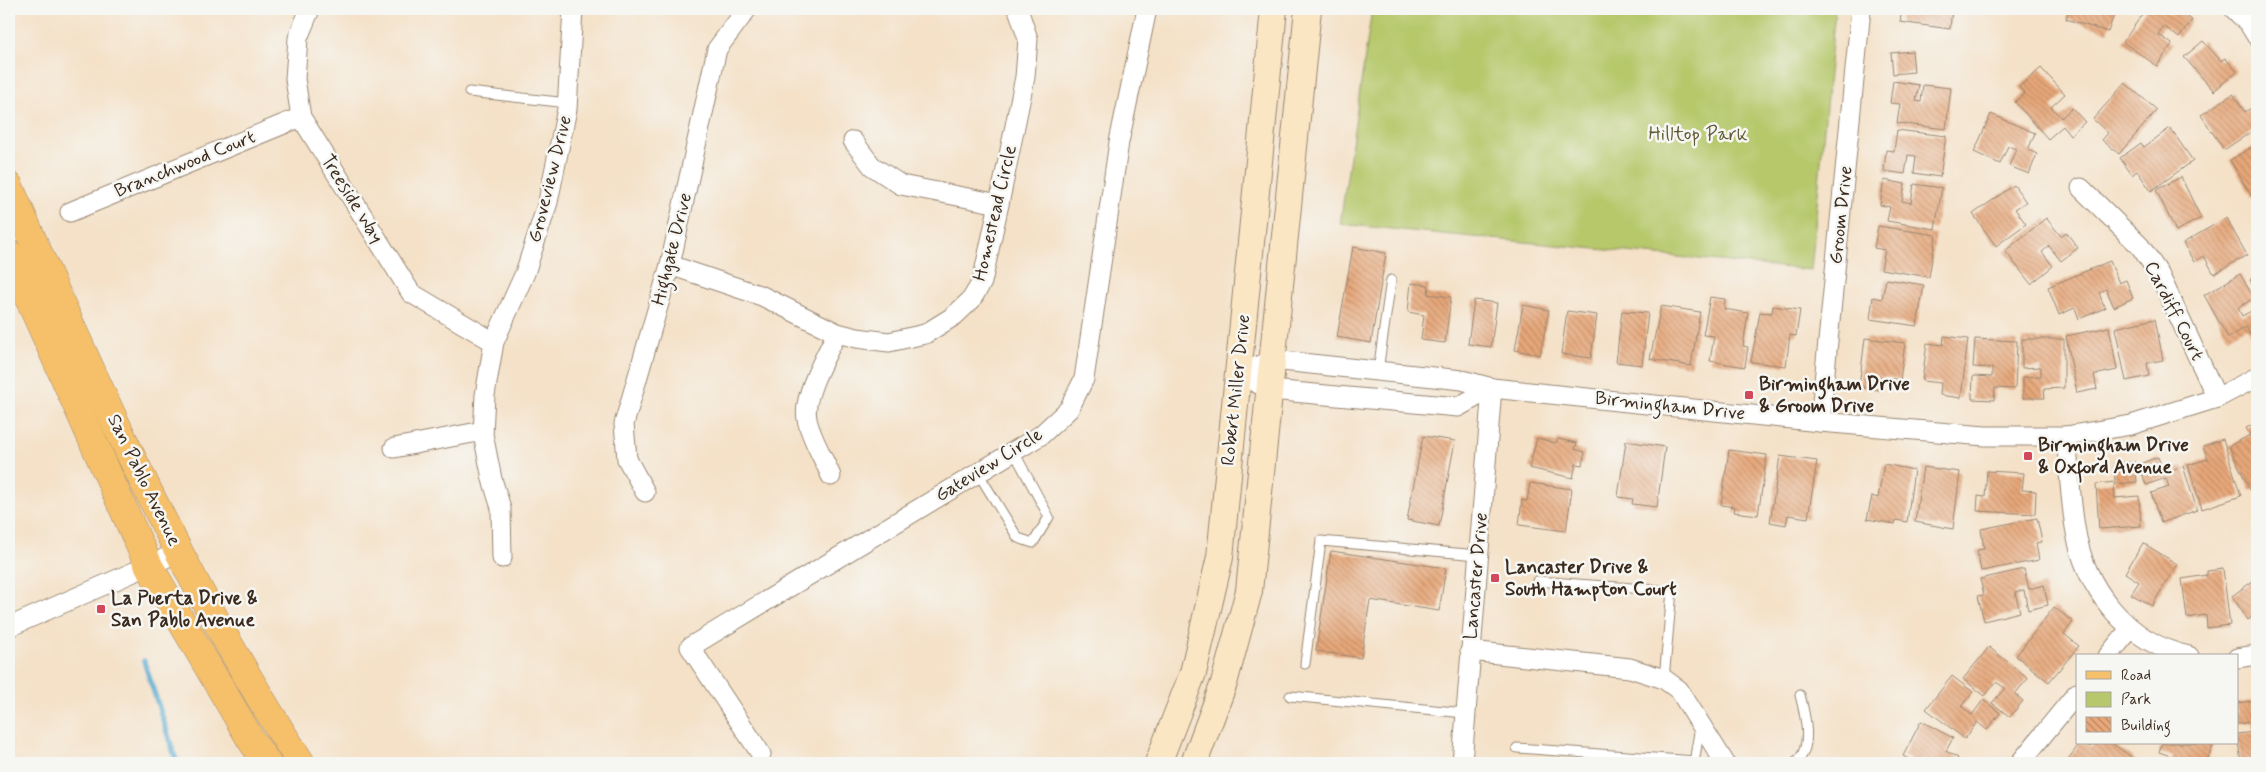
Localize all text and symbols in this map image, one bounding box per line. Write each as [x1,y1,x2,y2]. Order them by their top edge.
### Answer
street label: Groveview Drive [522,113,578,245]
park label: Hilltop Park [1648,122,1748,147]
street label: Branchwood Court [111,124,259,204]
street label: Homestead Circle [967,143,1023,283]
street label: Treeside Way [315,150,389,248]
street label: Groom Drive [1823,164,1859,266]
street label: Highgate Drive [646,190,701,309]
street label: Cardiff Court [2138,257,2210,365]
street label: Robert Miller Drive [1216,313,1256,467]
place label: Birmingham Drive & Groom Drive [1759,372,1910,419]
street label: Birmingham Drive [1593,386,1746,429]
marker: Birmingham Drive & Groom Drive [1743,389,1755,401]
street label: San Pablo Avenue [101,410,187,550]
street label: Gateview Circle [931,422,1047,508]
place label: Birmingham Drive & Oxford Avenue [2038,433,2189,483]
marker: Birmingham Drive & Oxford Avenue [2022,450,2034,462]
street label: Lancaster Drive [1458,511,1494,641]
place label: Lancaster Drive & South Hampton Court [1505,555,1677,602]
marker: Lancaster Drive & South Hampton Court [1489,572,1501,584]
place label: La Puerta Drive & San Pablo Avenue [111,586,258,633]
marker: La Puerta Drive & San Pablo Avenue [95,603,107,615]
legend [2076,654,2238,744]
text: Road [2121,666,2151,686]
text: Park [2121,690,2151,710]
text: Building [2121,716,2171,737]

